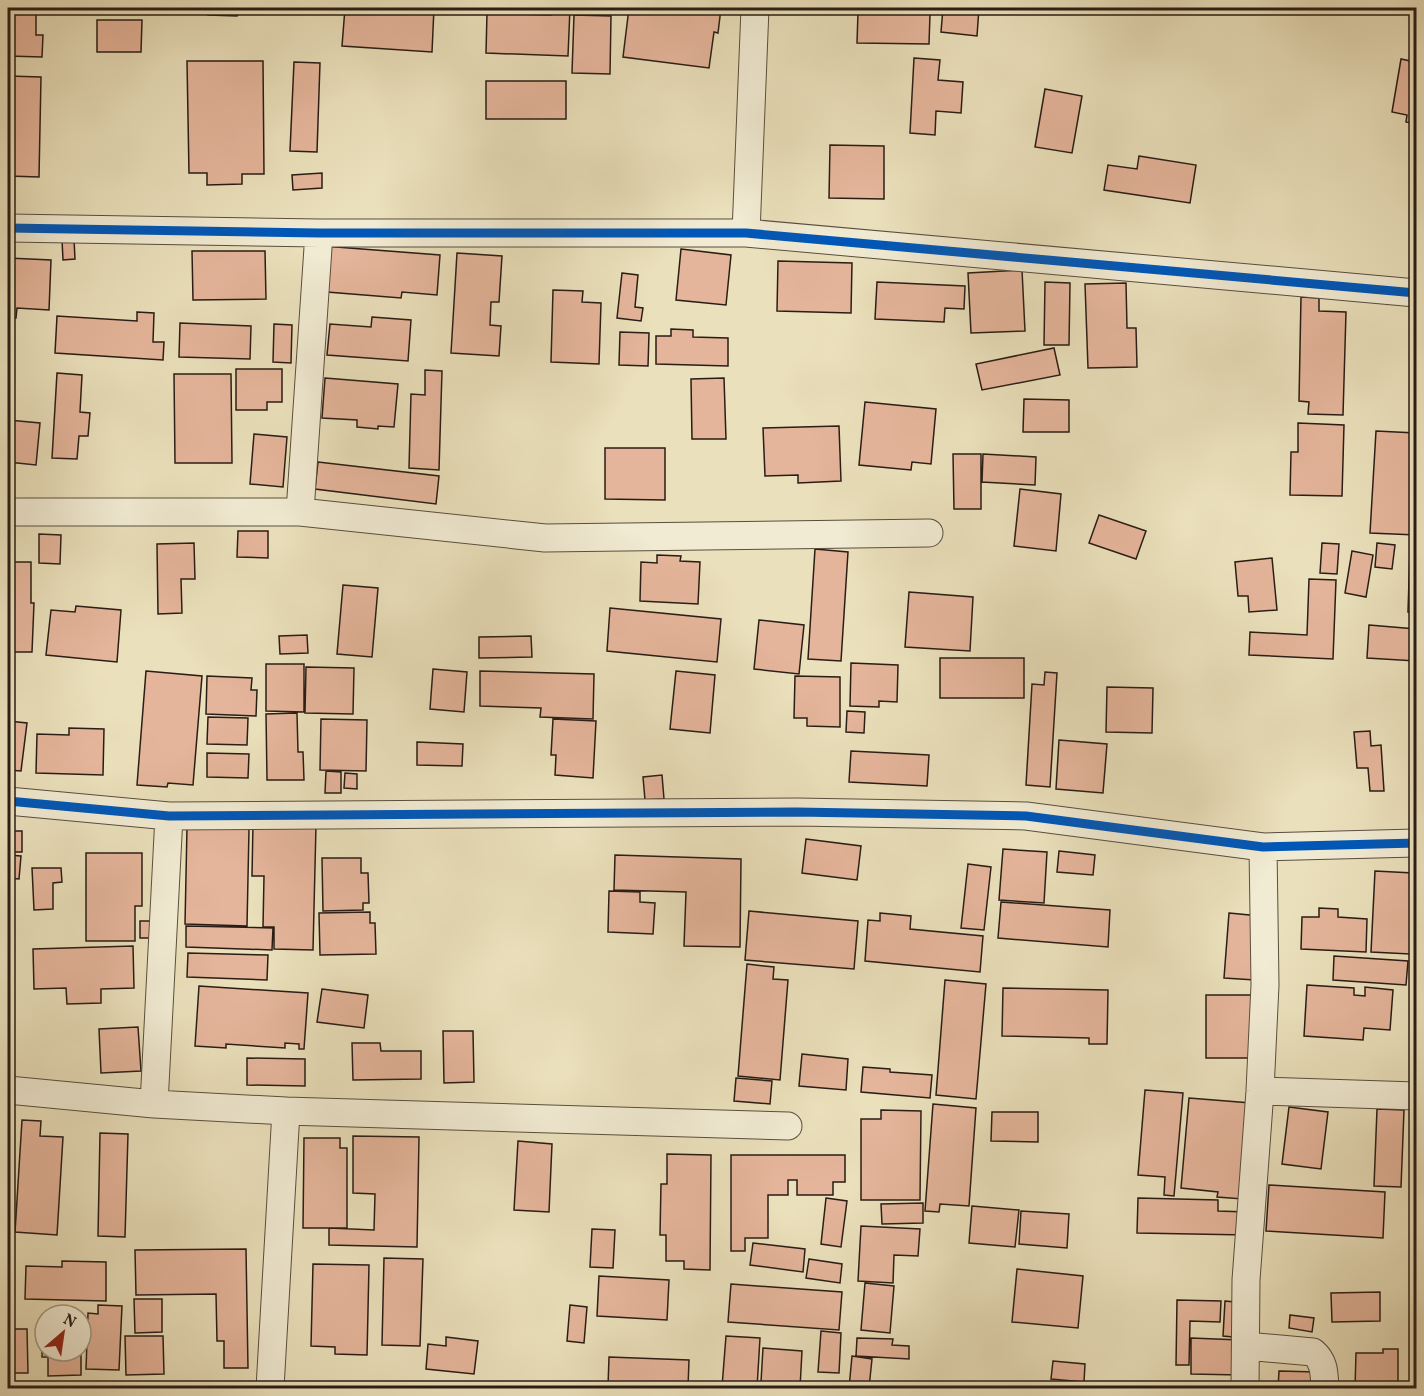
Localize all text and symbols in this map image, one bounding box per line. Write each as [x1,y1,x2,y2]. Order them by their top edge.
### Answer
north arrow [33,1303,93,1363]
text: N [59,1309,80,1334]

